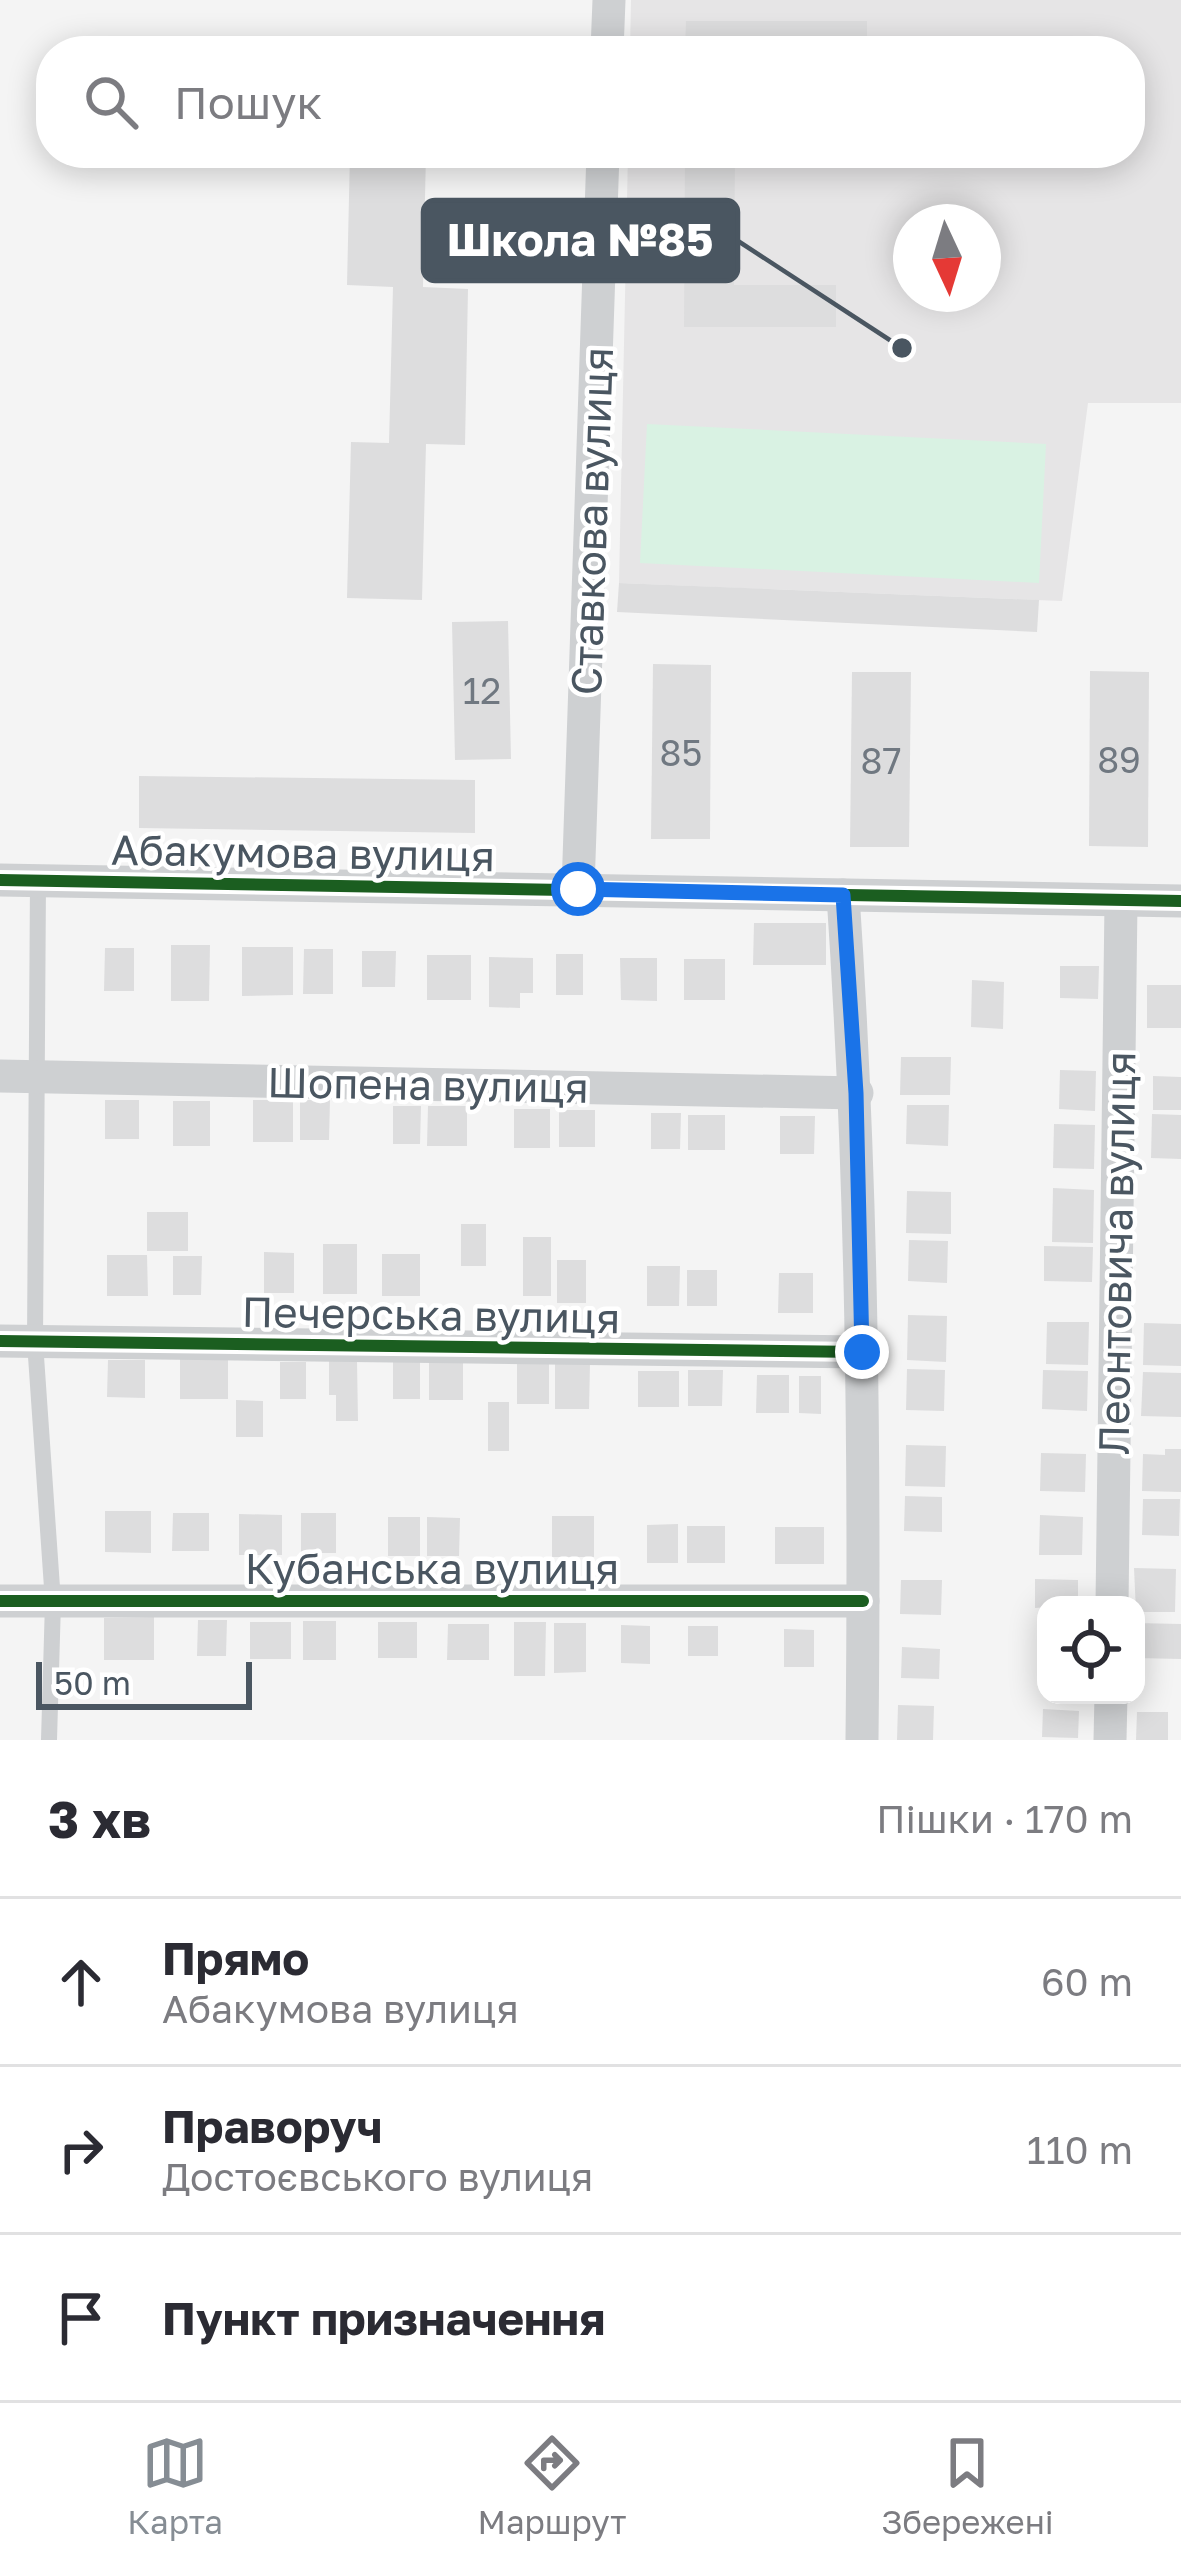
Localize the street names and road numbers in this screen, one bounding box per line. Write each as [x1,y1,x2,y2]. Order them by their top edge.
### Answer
street label: Ставкова вулиця [560,346,622,696]
street label: Абакумова вулиця [111,824,495,880]
street label: Леонтовича вулиця [1087,1051,1145,1455]
street label: Шопена вулиця [267,1056,589,1112]
street label: Печерська вулиця [241,1286,621,1342]
street label: Кубанська вулиця [245,1543,619,1593]

